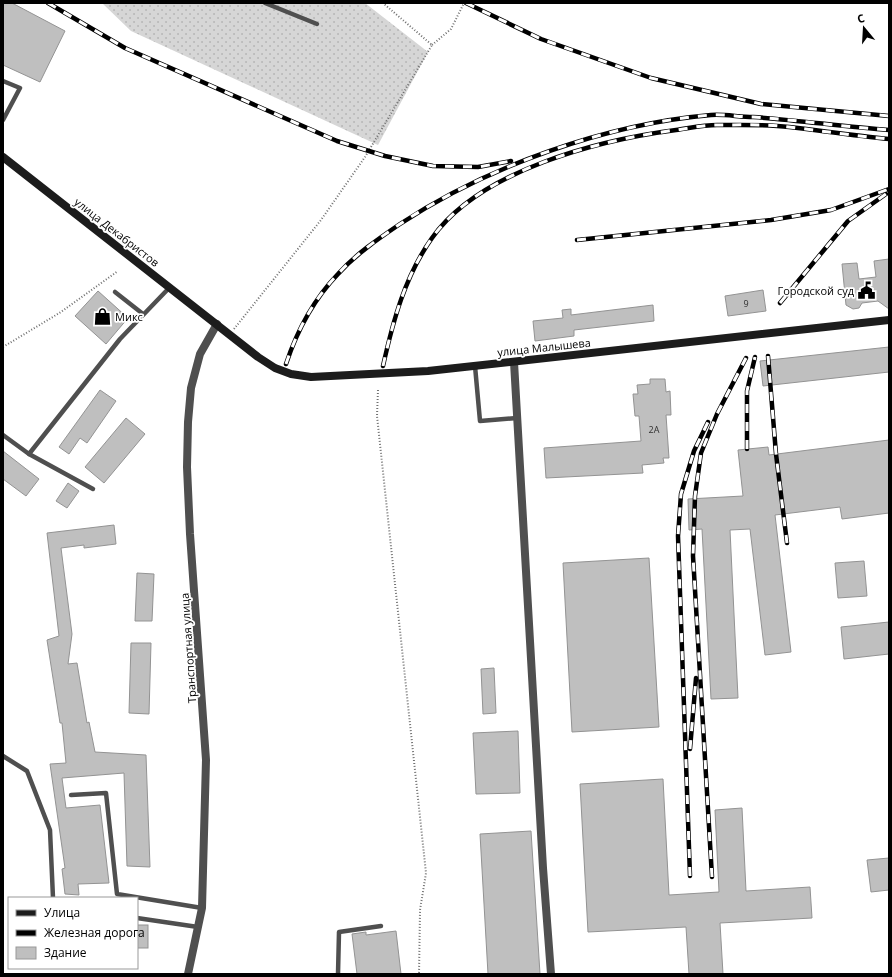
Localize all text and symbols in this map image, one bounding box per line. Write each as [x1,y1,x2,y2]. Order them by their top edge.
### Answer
north arrow [844,8,884,48]
text: С [855,10,866,26]
street label: улица Декабристов [71,194,163,270]
public building icon: Городской суд [857,280,877,300]
place label: Городской суд [777,283,855,298]
house number: 9 [743,297,749,310]
shop icon: Микс [92,306,112,326]
place label: Микс [115,309,143,324]
street label: улица Малышева [497,335,591,359]
house number: 2А [649,423,660,436]
street label: Транспортная улица [177,592,199,704]
legend [8,897,138,969]
text: Улица [44,904,80,921]
text: Железная дорога [44,924,145,941]
text: Здание [44,944,87,961]

